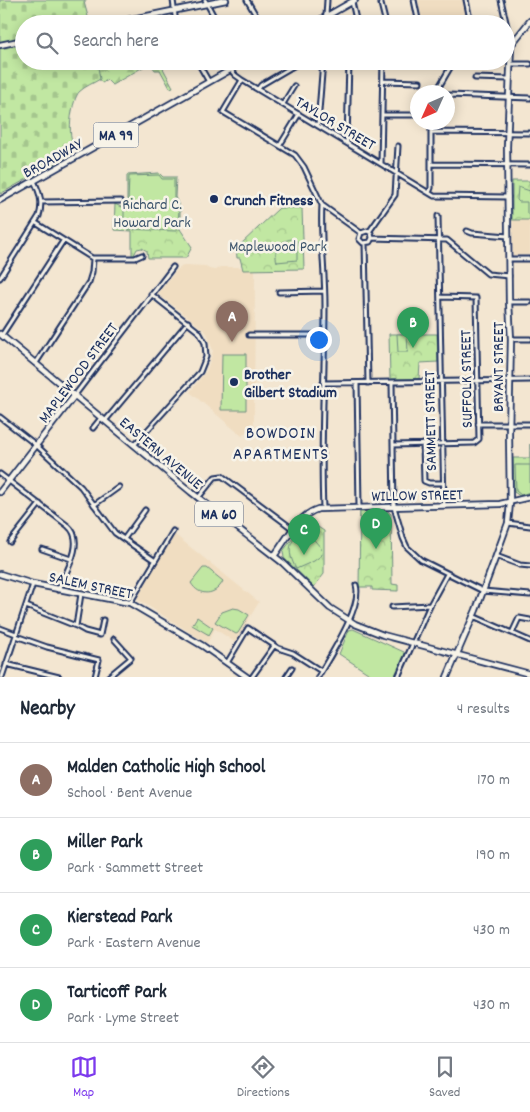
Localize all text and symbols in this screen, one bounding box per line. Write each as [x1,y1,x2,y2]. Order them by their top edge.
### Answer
search box [15,15,515,70]
icon: search [33,29,61,57]
text: Search here [73,29,159,56]
north arrow [410,85,455,130]
street label: TAYLOR STREET [290,91,380,158]
road number: MA 99 [94,122,138,148]
street label: BROADWAY [19,133,88,185]
place label: Crunch Fitness [224,190,314,213]
marker: Crunch Fitness [208,193,220,205]
park label: Richard C. Howard Park [113,194,191,235]
park label: Maplewood Park [229,236,327,259]
pin: A [216,301,248,342]
pin: B [397,307,429,348]
street label: MAPLEWOOD STREET [33,318,125,429]
street label: BRYANT STREET [488,321,511,412]
your location [306,327,332,353]
street label: SUFFOLK STREET [455,329,480,428]
place label: Brother Gilbert Stadium [244,364,337,405]
street label: SAMMETT STREET [419,370,444,471]
marker: Brother Gilbert Stadium [228,376,240,388]
street label: EASTERN AVENUE [114,412,208,496]
district label: BOWDOIN APARTMENTS [233,422,329,468]
street label: WILLOW STREET [371,484,464,509]
road number: MA 60 [195,502,243,526]
pin: D [360,508,392,549]
pin: C [288,514,320,555]
street label: SALEM STREET [47,566,135,607]
text: Nearby [20,695,75,725]
text: 4 results [457,698,510,721]
text: Malden Catholic High School [67,755,265,782]
text: A [32,769,40,792]
text: 170 m [477,769,510,792]
text: School · Bent Avenue [67,782,192,805]
text: Miller Park [67,830,143,857]
text: B [32,844,40,867]
text: 190 m [476,844,510,867]
text: Park · Sammett Street [67,857,203,880]
text: Kierstead Park [67,905,173,932]
text: C [32,919,40,942]
text: 430 m [473,919,510,942]
text: Park · Eastern Avenue [67,932,200,955]
text: Tarticoff Park [67,980,167,1007]
text: D [32,994,40,1017]
text: 430 m [473,994,510,1017]
text: Park · Lyme Street [67,1007,179,1030]
tab: Map [70,1053,98,1103]
tab: Directions [237,1053,290,1103]
tab: Saved [429,1053,460,1103]

